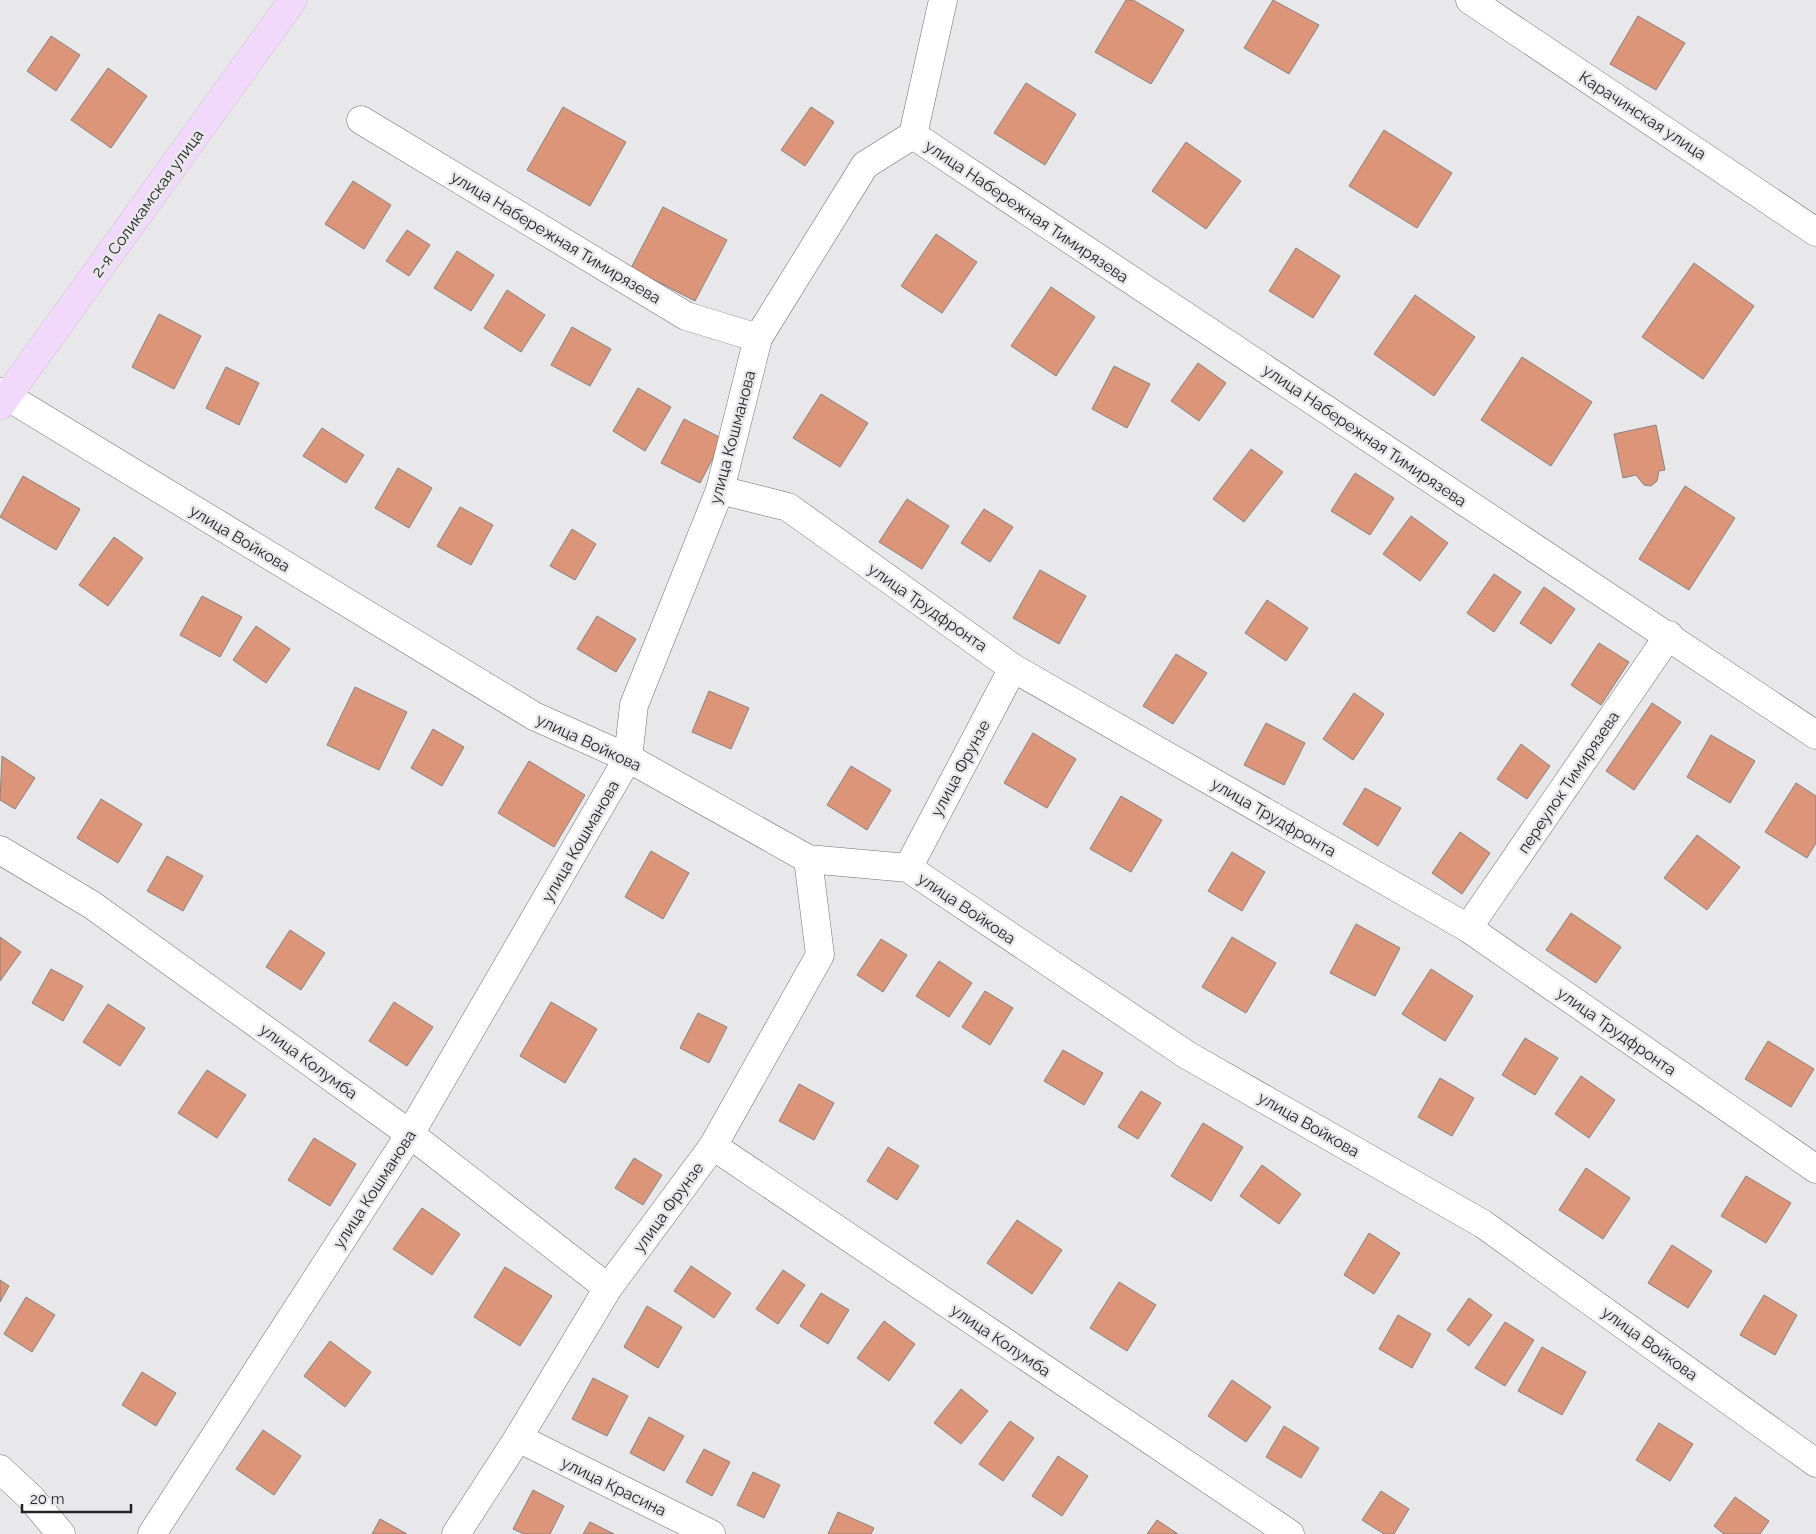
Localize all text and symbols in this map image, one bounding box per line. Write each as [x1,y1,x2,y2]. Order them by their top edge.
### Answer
street label: Карачинская улица [1576,67,1710,164]
street label: 2-я Соликамская улица [87,126,207,281]
street label: улица Набережная Тимирязева [921,136,1132,287]
street label: улица Набережная Тимирязева [447,167,664,308]
street label: улица Набережная Тимирязева [1259,360,1470,511]
street label: улица Кошманова [706,368,759,506]
street label: улица Войкова [186,501,293,576]
street label: улица Трудфронта [865,559,991,656]
street label: переулок Тимирязева [1514,708,1623,857]
street label: улица Войкова [533,710,644,775]
street label: улица Фрунзе [927,717,994,820]
street label: улица Трудфронта [1208,774,1340,861]
street label: улица Кошманова [538,777,623,905]
street label: улица Войкова [914,869,1019,948]
street label: улица Трудфронта [1554,983,1680,1080]
street label: улица Колумба [256,1020,361,1103]
street label: улица Войкова [1255,1088,1363,1161]
street label: улица Кошманова [329,1126,420,1252]
street label: улица Фрунзе [629,1159,707,1256]
street label: улица Колумба [947,1300,1054,1381]
street label: улица Войкова [1598,1302,1701,1385]
street label: улица Красина [558,1453,669,1520]
scale bar [22,1482,131,1514]
text: 20 m [30,1490,65,1508]

